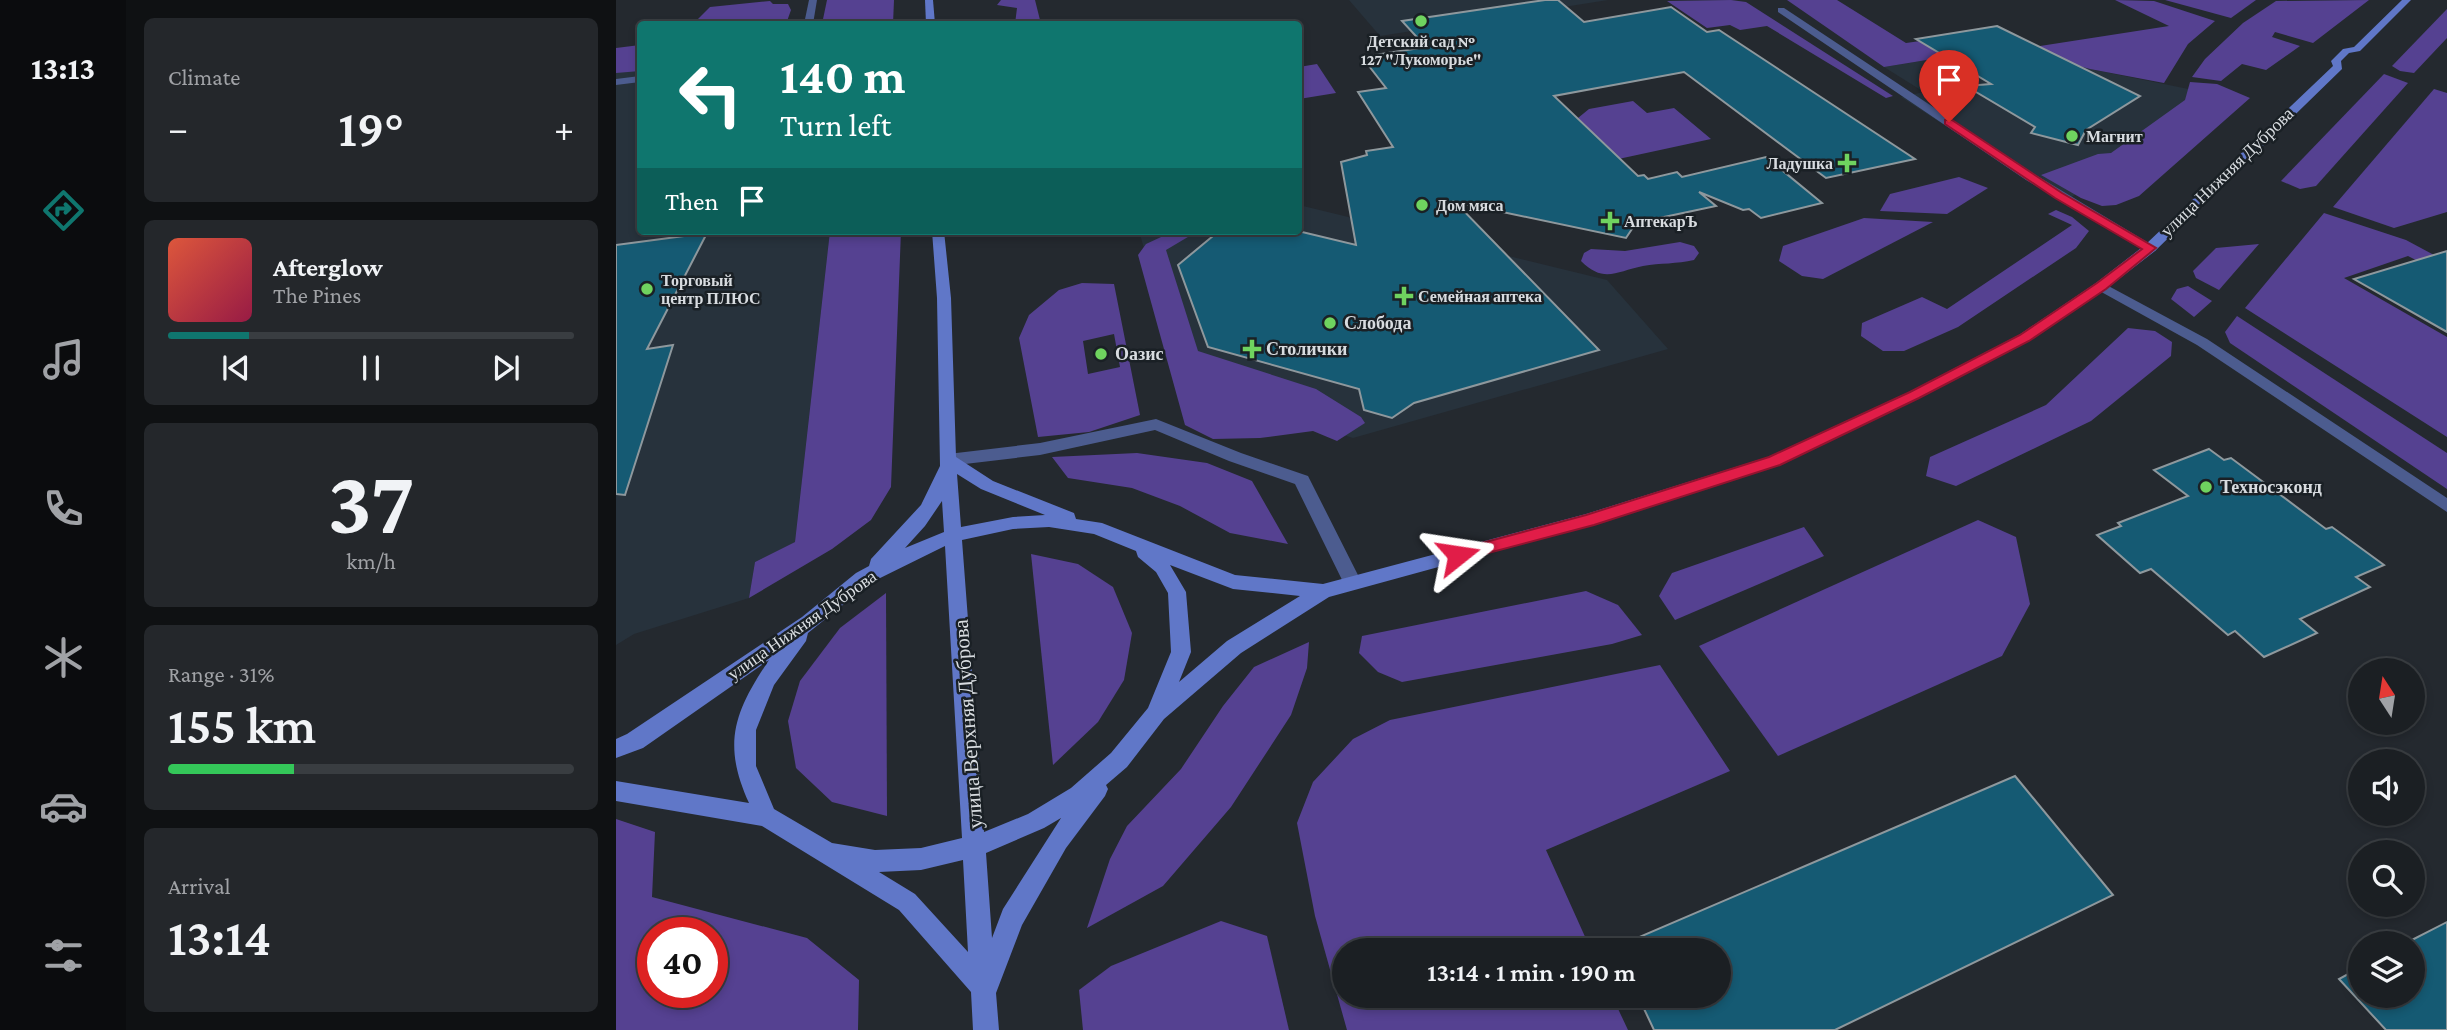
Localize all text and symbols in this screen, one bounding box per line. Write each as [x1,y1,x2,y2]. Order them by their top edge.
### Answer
marker: Детский сад № 127 "Лукоморье" [1413,13,1429,29]
place label: Детский сад № 127 "Лукоморье" [1361,33,1481,69]
icon: left [665,49,756,140]
text: 140 m [780,49,905,104]
text: 13:13 [31,50,95,86]
pin [1919,50,1979,122]
icon: arrive [1930,61,1968,99]
text: Climate [168,64,240,90]
text: 19° [338,99,404,157]
street label: улица Нижняя Дуброва [2156,103,2298,241]
text: − [168,107,188,149]
text: + [554,107,574,149]
text: Turn left [780,107,891,143]
marker: Магнит [2064,128,2080,144]
place label: Магнит [2086,128,2143,145]
place label: Ладушка [1767,155,1833,173]
marker: Ладушка [1839,155,1855,171]
icon: arrive [733,182,771,220]
icon: directions [39,186,88,235]
text: Then [665,187,719,216]
marker: Дом мяса [1414,197,1430,213]
place label: Дом мяса [1436,197,1504,215]
marker: АптекарЪ [1602,213,1618,229]
place label: АптекарЪ [1624,213,1698,231]
text: Afterglow [273,253,383,282]
place label: Торговый центр ПЛЮС [661,272,761,308]
marker: Торговый центр ПЛЮС [639,281,655,297]
text: The Pines [273,282,361,308]
marker: Семейная аптека [1396,288,1412,304]
place label: Семейная аптека [1418,288,1542,305]
place label: Слобода [1344,313,1411,333]
marker: Слобода [1322,315,1338,331]
icon: music [39,335,88,384]
place label: Столички [1266,339,1348,359]
marker: Столички [1244,341,1260,357]
place label: Оазис [1115,344,1164,364]
marker: Оазис [1093,346,1109,362]
icon: previous [217,349,255,387]
icon: pause [352,349,390,387]
icon: next [487,349,525,387]
text: 37 [327,451,415,553]
place label: Техносэконд [2220,477,2322,497]
marker: Техносэконд [2198,479,2214,495]
icon: phone [39,484,88,533]
position arrow [1421,518,1495,592]
text: km/h [346,548,396,574]
street label: улица Нижняя Дуброва [724,566,880,684]
street label: улица Верхняя Дуброва [949,618,987,829]
icon: climate [39,633,88,682]
north arrow [2348,658,2426,735]
map controls [2348,658,2425,1008]
text: Range · 31% [168,661,274,687]
text: 155 km [168,696,316,754]
button: sound [2348,749,2425,826]
icon: car [39,782,88,831]
button: search [2348,840,2425,917]
text: Arrival [168,873,231,899]
text: 13:14 [168,908,271,966]
speed limit sign: 40 [637,917,728,1008]
icon: filters [39,931,88,980]
button: layers [2348,931,2425,1008]
text: 13:14 · 1 min · 190 m [1427,958,1636,987]

